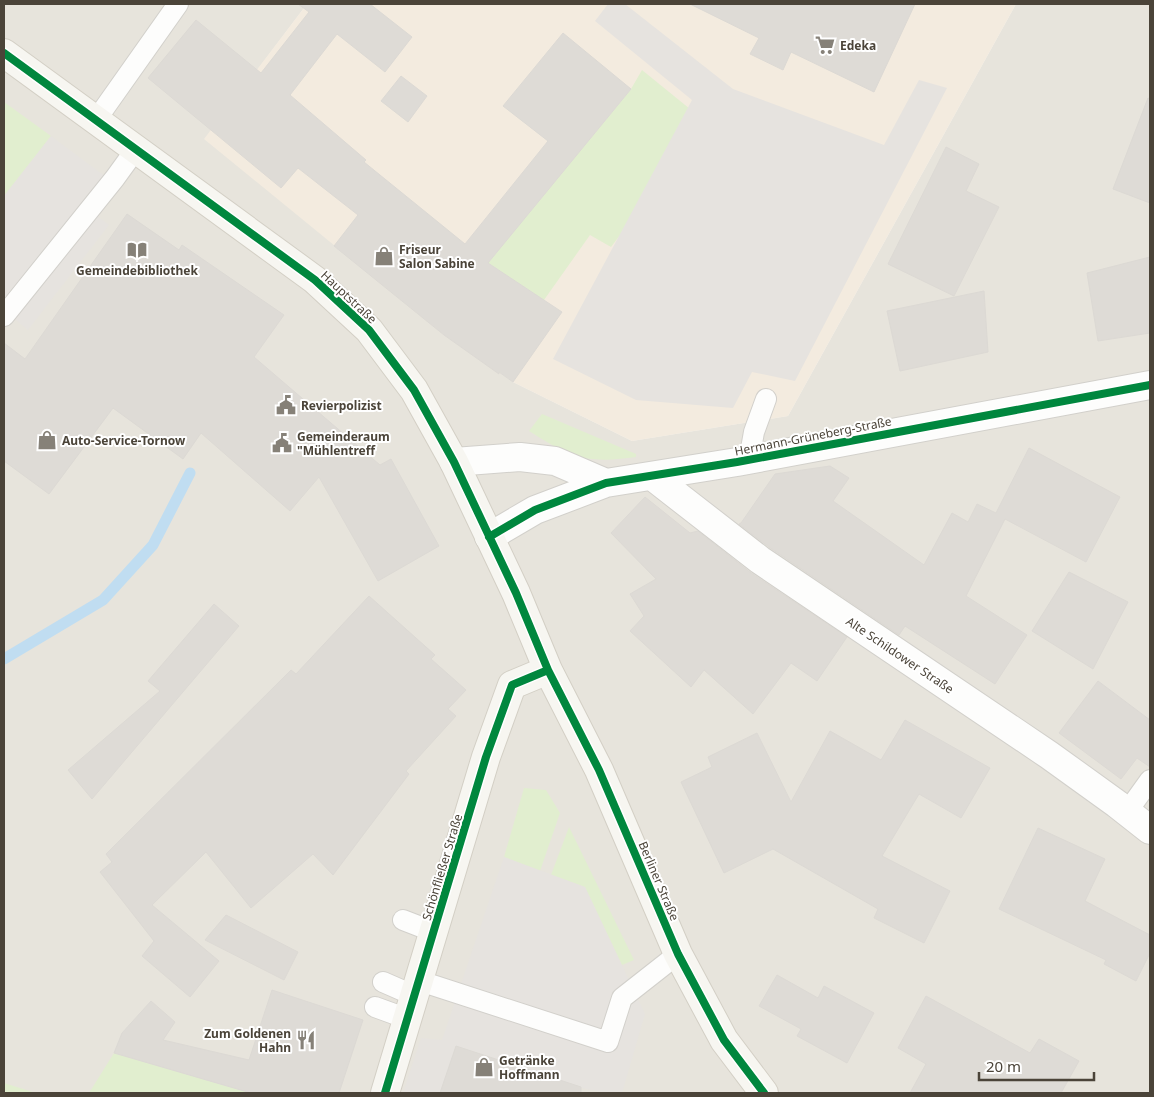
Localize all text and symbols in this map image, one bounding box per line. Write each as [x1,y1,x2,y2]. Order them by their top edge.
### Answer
supermarket icon: Edeka [814,34,836,56]
place label: Edeka [840,37,876,54]
library icon: Gemeindebibliothek [126,239,148,261]
place label: Friseur Salon Sabine [399,241,475,272]
shop icon: Friseur Salon Sabine [373,245,395,267]
place label: Gemeindebibliothek [76,262,198,279]
street label: Hauptstraße [317,267,381,327]
public building icon: Revierpolizist [275,394,297,416]
place label: Revierpolizist [301,397,382,414]
street label: Hermann-Grüneberg-Straße [733,412,893,460]
place label: Gemeinderaum "Mühlentreff [297,428,390,459]
shop icon: Auto-Service-Tornow [36,429,58,451]
place label: Auto-Service-Tornow [62,432,186,449]
public building icon: Gemeinderaum "Mühlentreff [271,432,293,454]
street label: Alte Schildower Straße [843,613,957,697]
street label: Schönfließer Straße [418,811,466,922]
street label: Berliner Straße [635,839,683,924]
place label: Zum Goldenen Hahn [204,1025,291,1056]
restaurant icon: Zum Goldenen Hahn [295,1029,317,1051]
scale bar [979,1050,1094,1082]
place label: Getränke Hoffmann [499,1052,559,1083]
shop icon: Getränke Hoffmann [473,1056,495,1078]
text: 20 m [986,1056,1021,1076]

